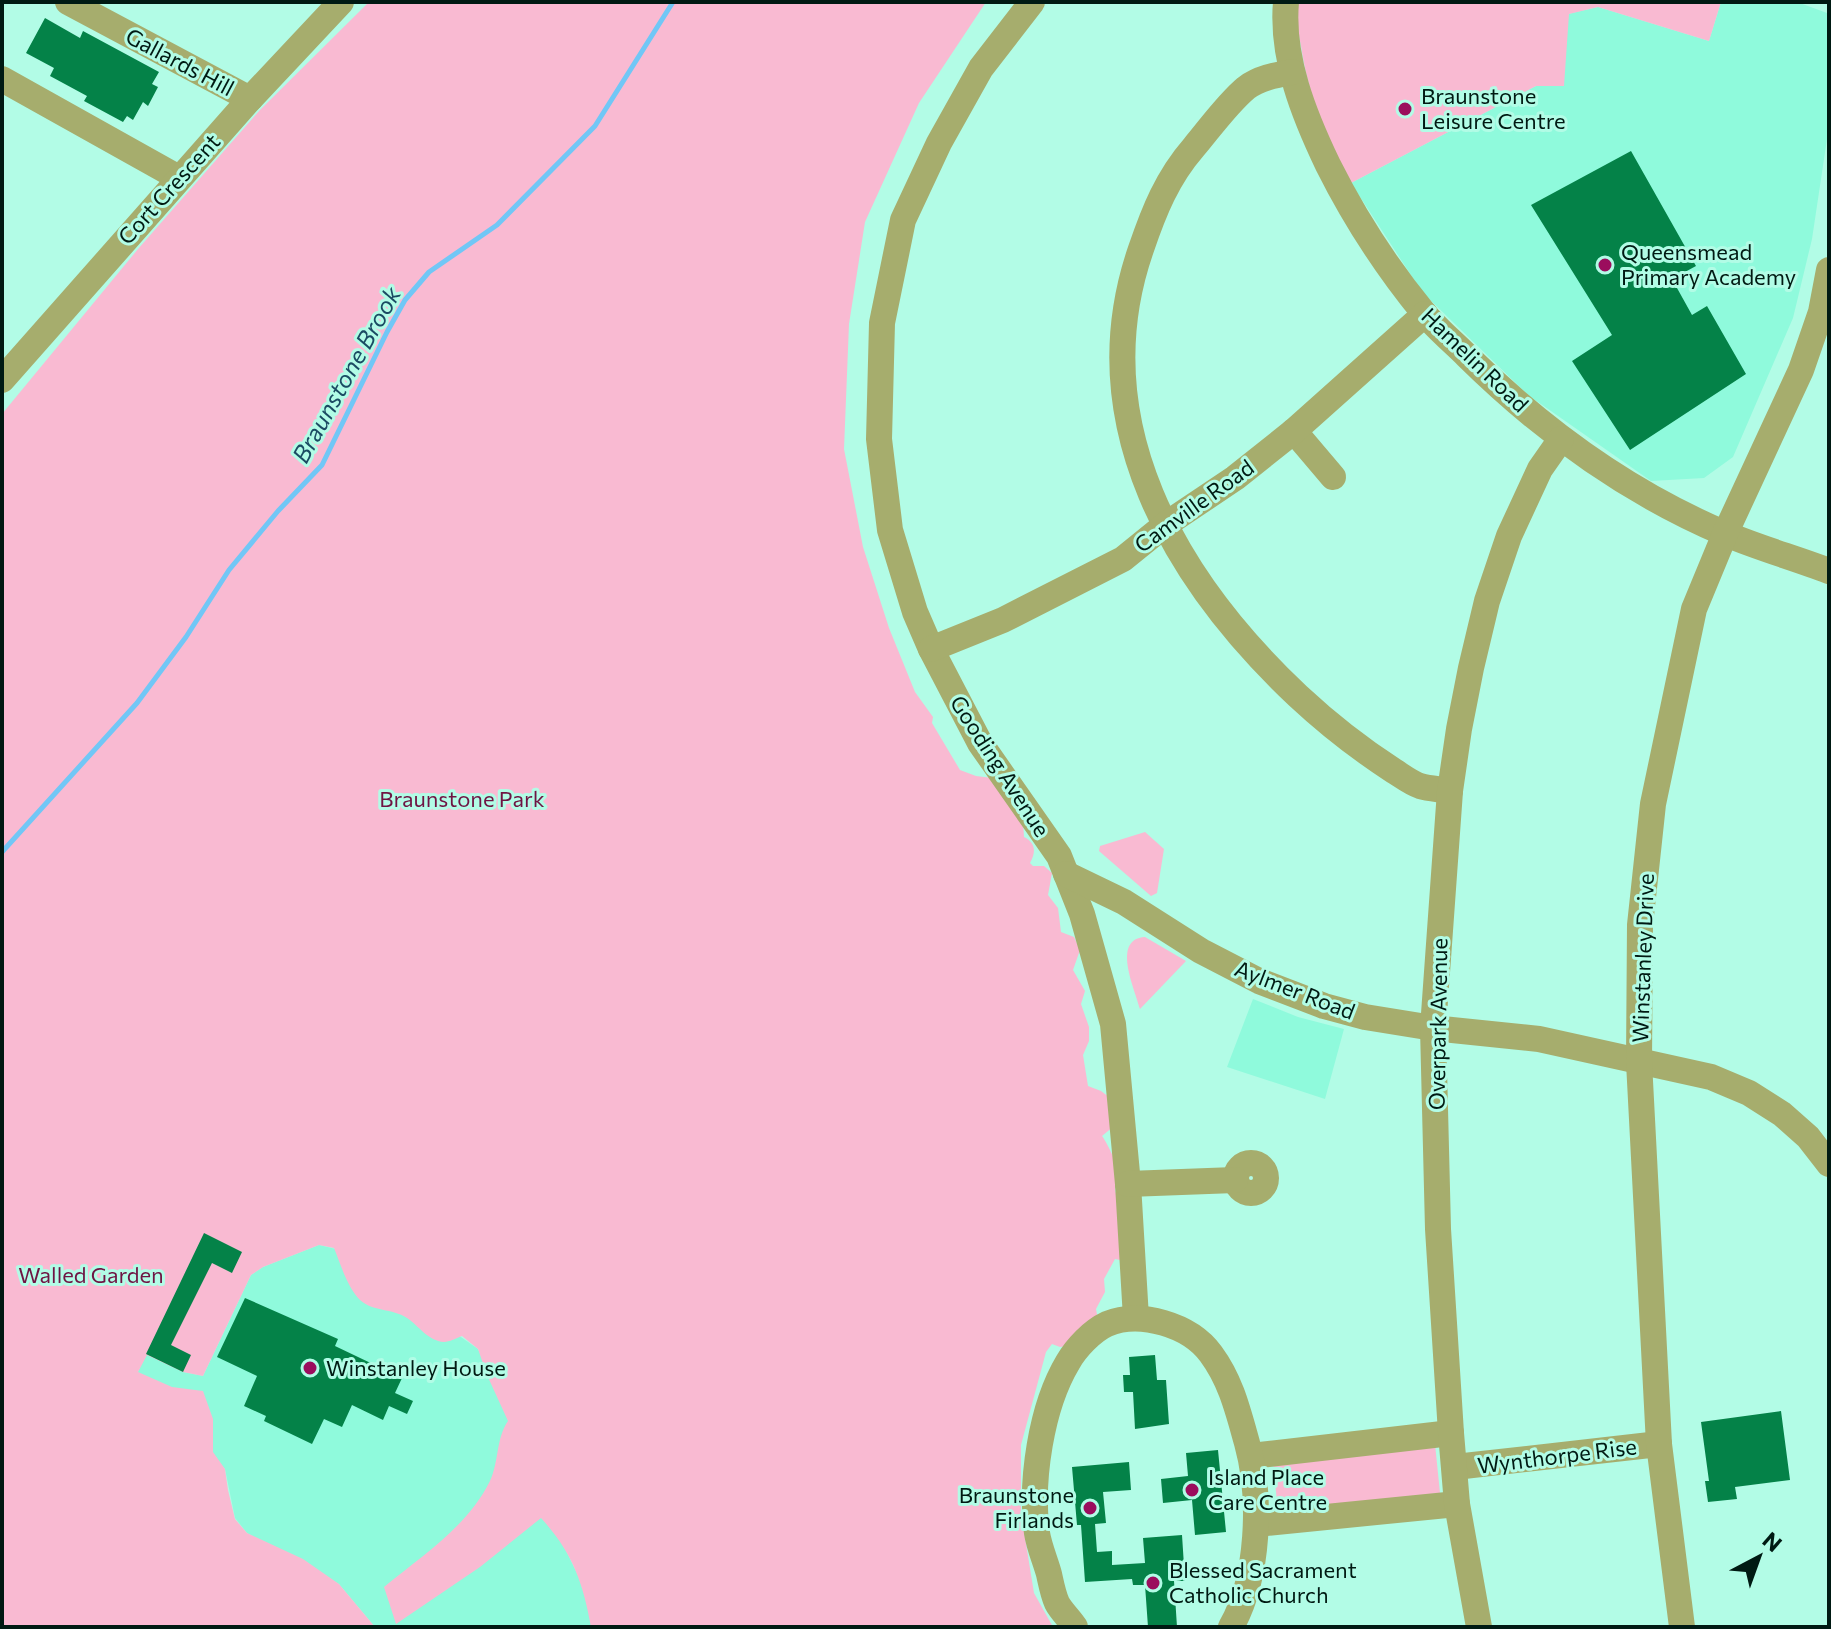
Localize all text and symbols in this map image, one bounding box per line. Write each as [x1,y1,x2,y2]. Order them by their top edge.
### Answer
street label: Gallards Hill [121,22,239,101]
place label: Braunstone Leisure Centre [1421,82,1566,134]
marker: Braunstone Leisure Centre [1396,100,1414,118]
street label: Cort Crescent [112,128,225,250]
place label: Queensmead Primary Academy [1621,238,1796,290]
marker: Queensmead Primary Academy [1596,256,1614,274]
water label: Braunstone Brook [285,280,407,467]
street label: Hamelin Road [1416,302,1534,417]
street label: Camville Road [1129,453,1259,558]
street label: Gooding Avenue [945,690,1056,841]
park label: Braunstone Park [379,785,545,812]
street label: Winstanley Drive [1626,873,1659,1043]
street label: Overpark Avenue [1423,938,1452,1110]
street label: Aylmer Road [1231,954,1359,1025]
park label: Walled Garden [18,1261,164,1288]
place label: Winstanley House [326,1354,506,1381]
marker: Winstanley House [301,1359,319,1377]
street label: Wynthorpe Rise [1476,1432,1638,1479]
place label: Island Place Care Centre [1208,1463,1327,1515]
place label: Braunstone Firlands [959,1481,1074,1533]
marker: Island Place Care Centre [1183,1481,1201,1499]
marker: Braunstone Firlands [1081,1499,1099,1517]
north arrow [1719,1517,1799,1597]
text: N [1757,1526,1788,1557]
place label: Blessed Sacrament Catholic Church [1169,1556,1357,1608]
marker: Blessed Sacrament Catholic Church [1144,1574,1162,1592]

